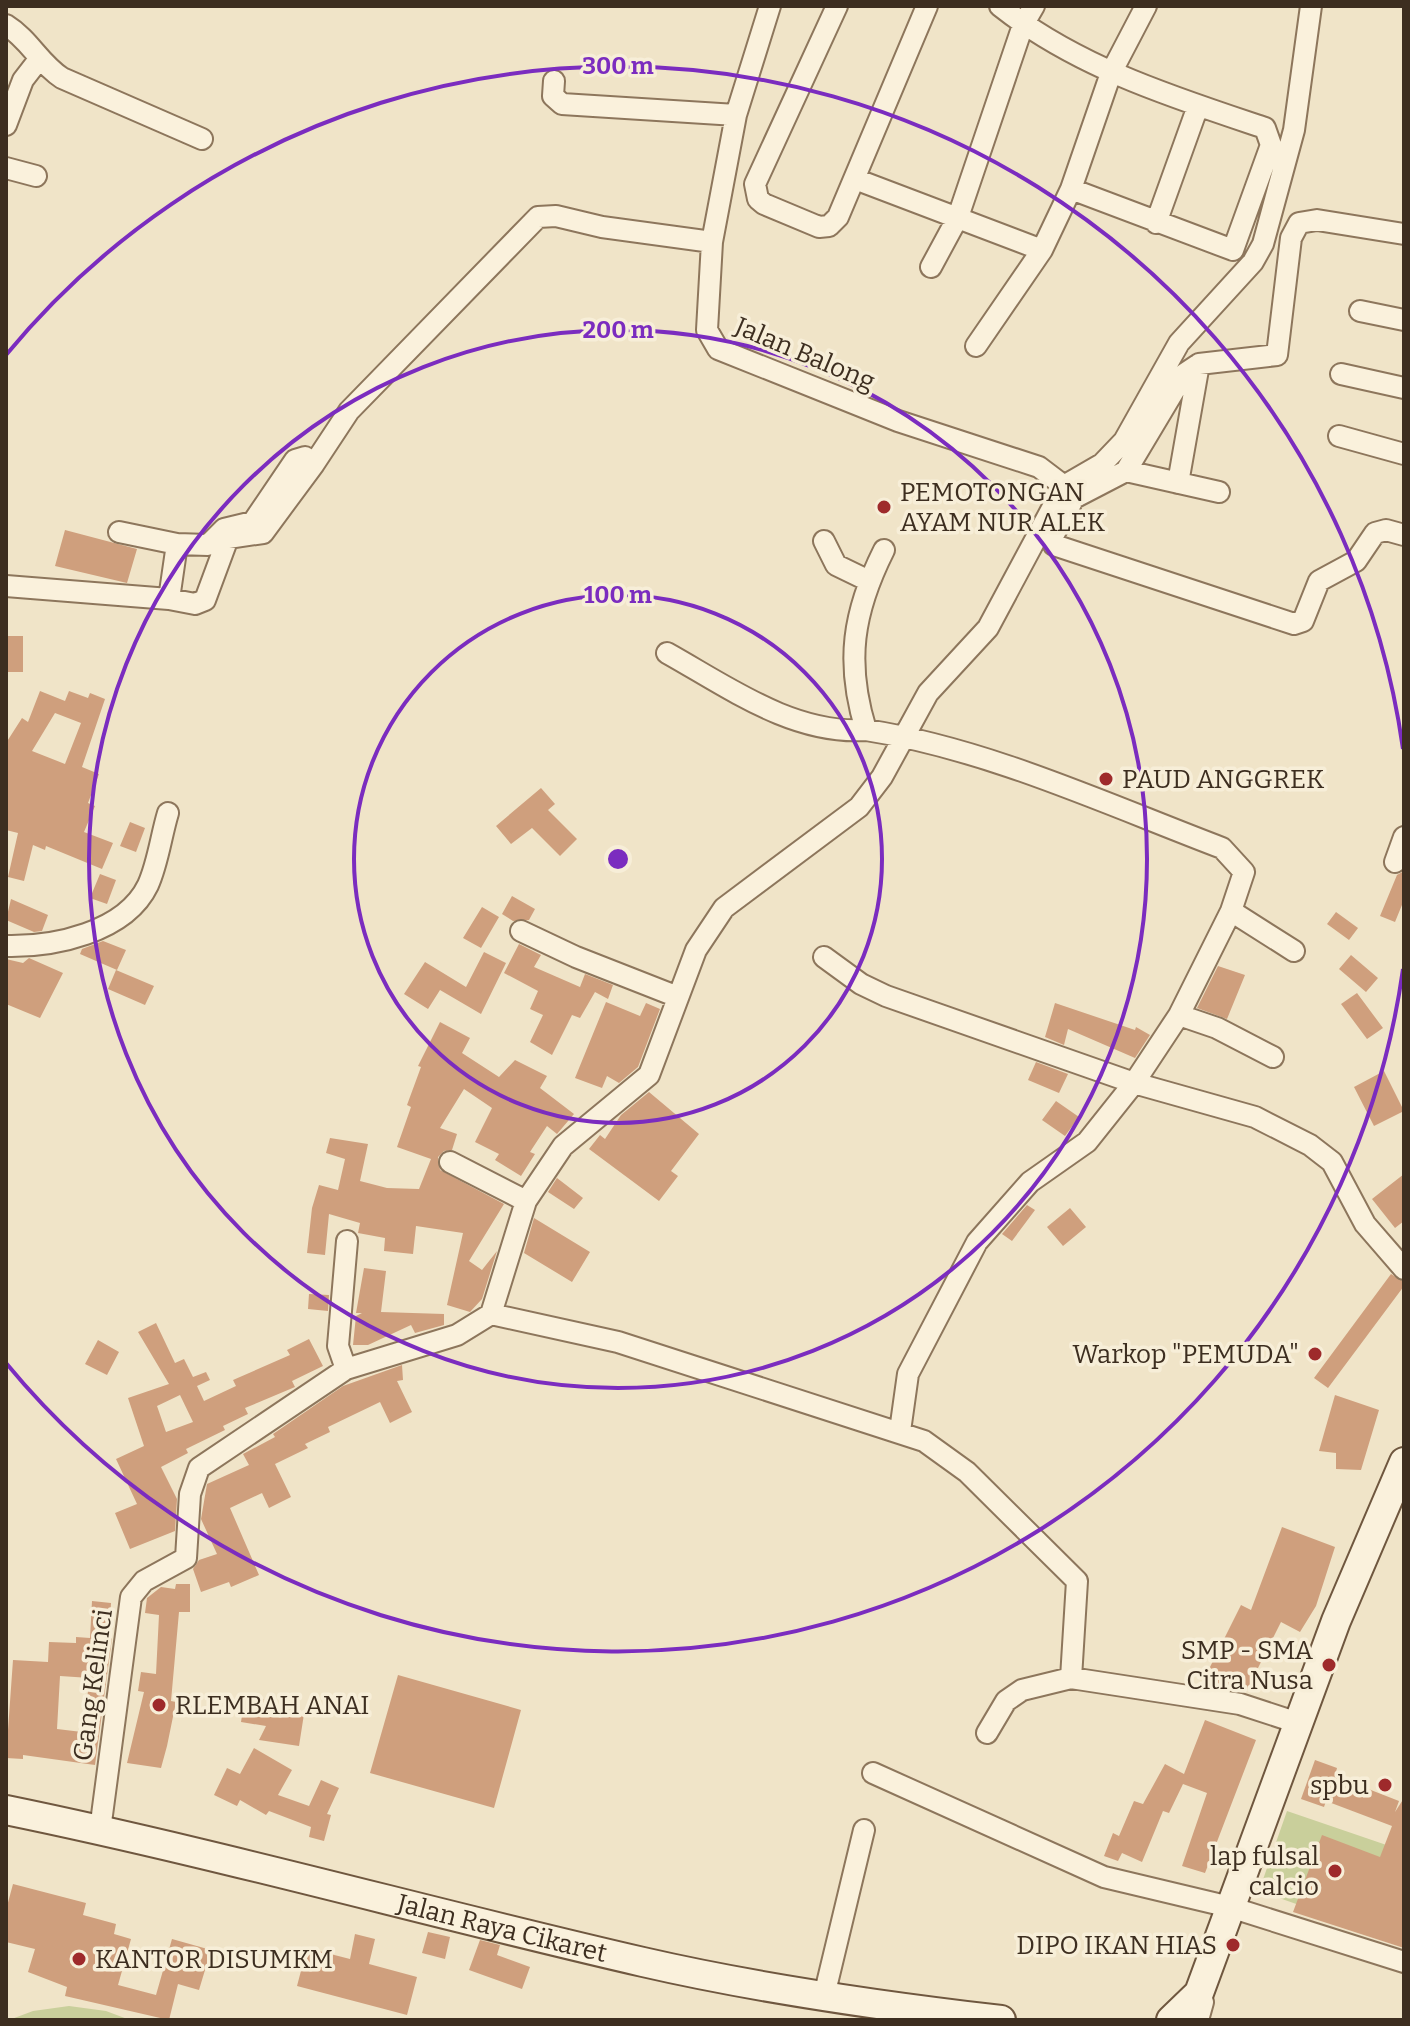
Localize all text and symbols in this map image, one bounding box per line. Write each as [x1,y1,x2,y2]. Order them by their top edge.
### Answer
text: 300 m [582,52,654,80]
street label: Jalan Balong [729,310,880,397]
text: 200 m [582,316,654,344]
place label: PEMOTONGAN AYAM NUR ALEK [900,477,1106,538]
marker: PEMOTONGAN AYAM NUR ALEK [875,498,893,516]
text: 100 m [584,581,652,609]
place label: PAUD ANGGREK [1122,764,1325,795]
marker: PAUD ANGGREK [1097,770,1115,788]
centre of rings [604,845,632,873]
place label: Warkop "PEMUDA" [1073,1339,1299,1370]
marker: Warkop "PEMUDA" [1306,1345,1324,1363]
street label: Gang Kelinci [67,1607,119,1763]
place label: SMP - SMA Citra Nusa [1181,1635,1314,1696]
marker: SMP - SMA Citra Nusa [1320,1656,1338,1674]
place label: RLEMBAH ANAI [175,1690,369,1721]
marker: RLEMBAH ANAI [150,1696,168,1714]
place label: spbu [1310,1770,1369,1801]
marker: spbu [1376,1776,1394,1794]
place label: lap fulsal calcio [1210,1841,1319,1902]
marker: lap fulsal calcio [1326,1862,1344,1880]
street label: Jalan Raya Cikaret [393,1887,611,1969]
place label: DIPO IKAN HIAS [1016,1930,1217,1961]
marker: DIPO IKAN HIAS [1224,1936,1242,1954]
place label: KANTOR DISUMKM [95,1944,333,1975]
marker: KANTOR DISUMKM [70,1950,88,1968]

